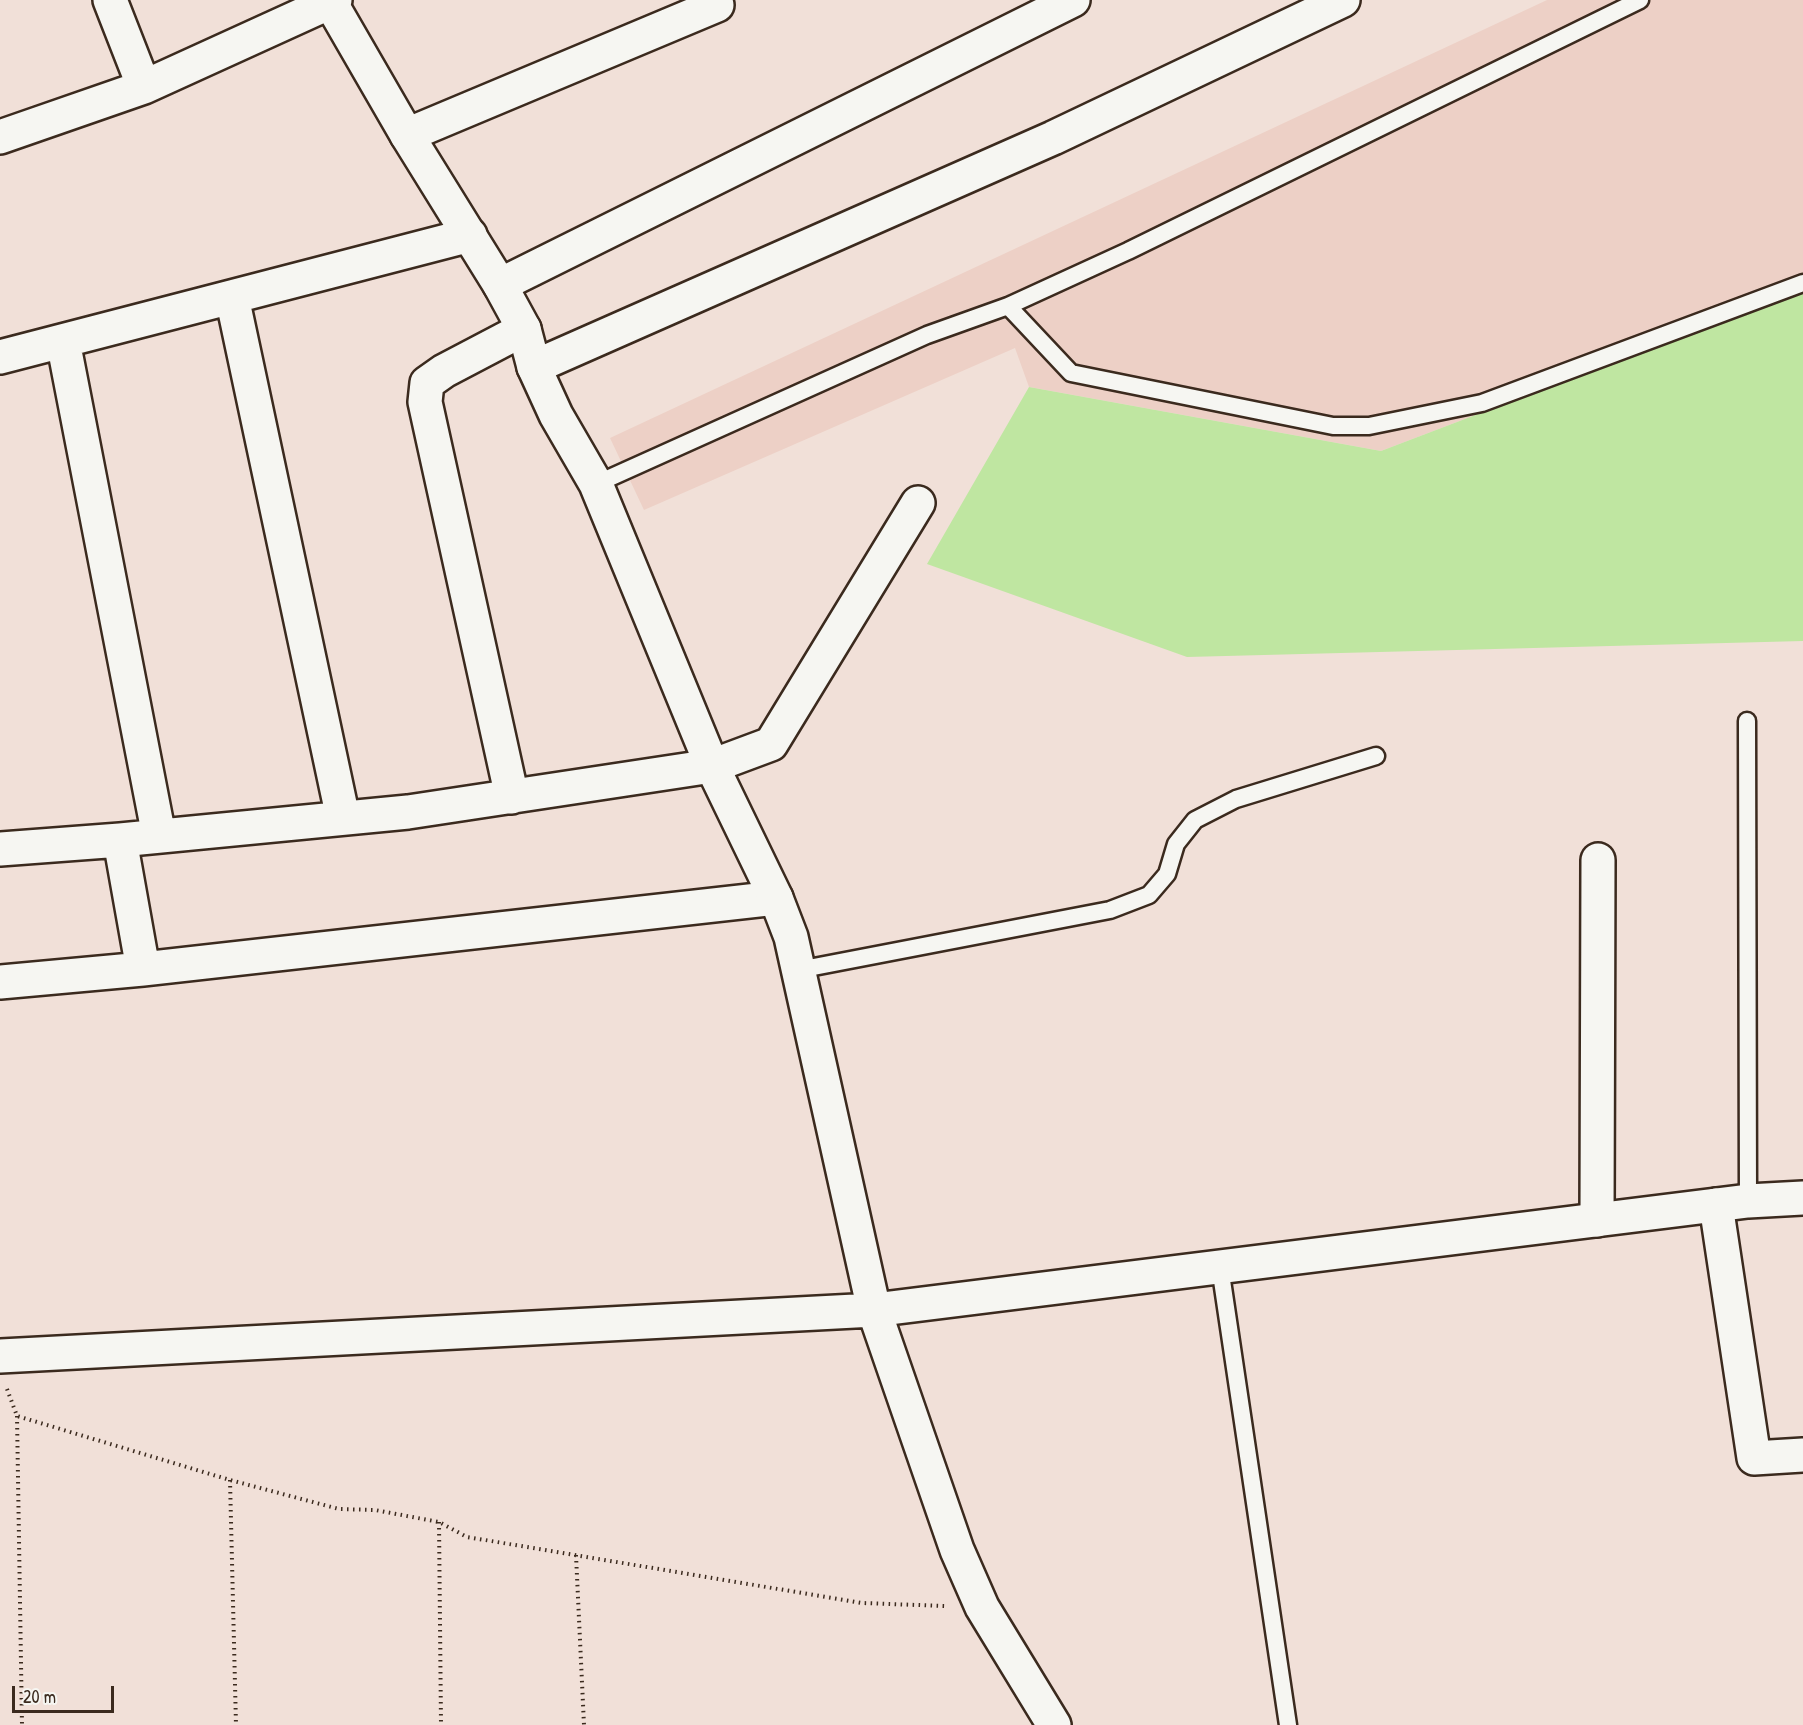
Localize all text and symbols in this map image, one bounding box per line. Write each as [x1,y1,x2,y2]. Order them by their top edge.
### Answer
scale bar [15,1674,117,1712]
text: 20 m [23,1684,56,1709]

